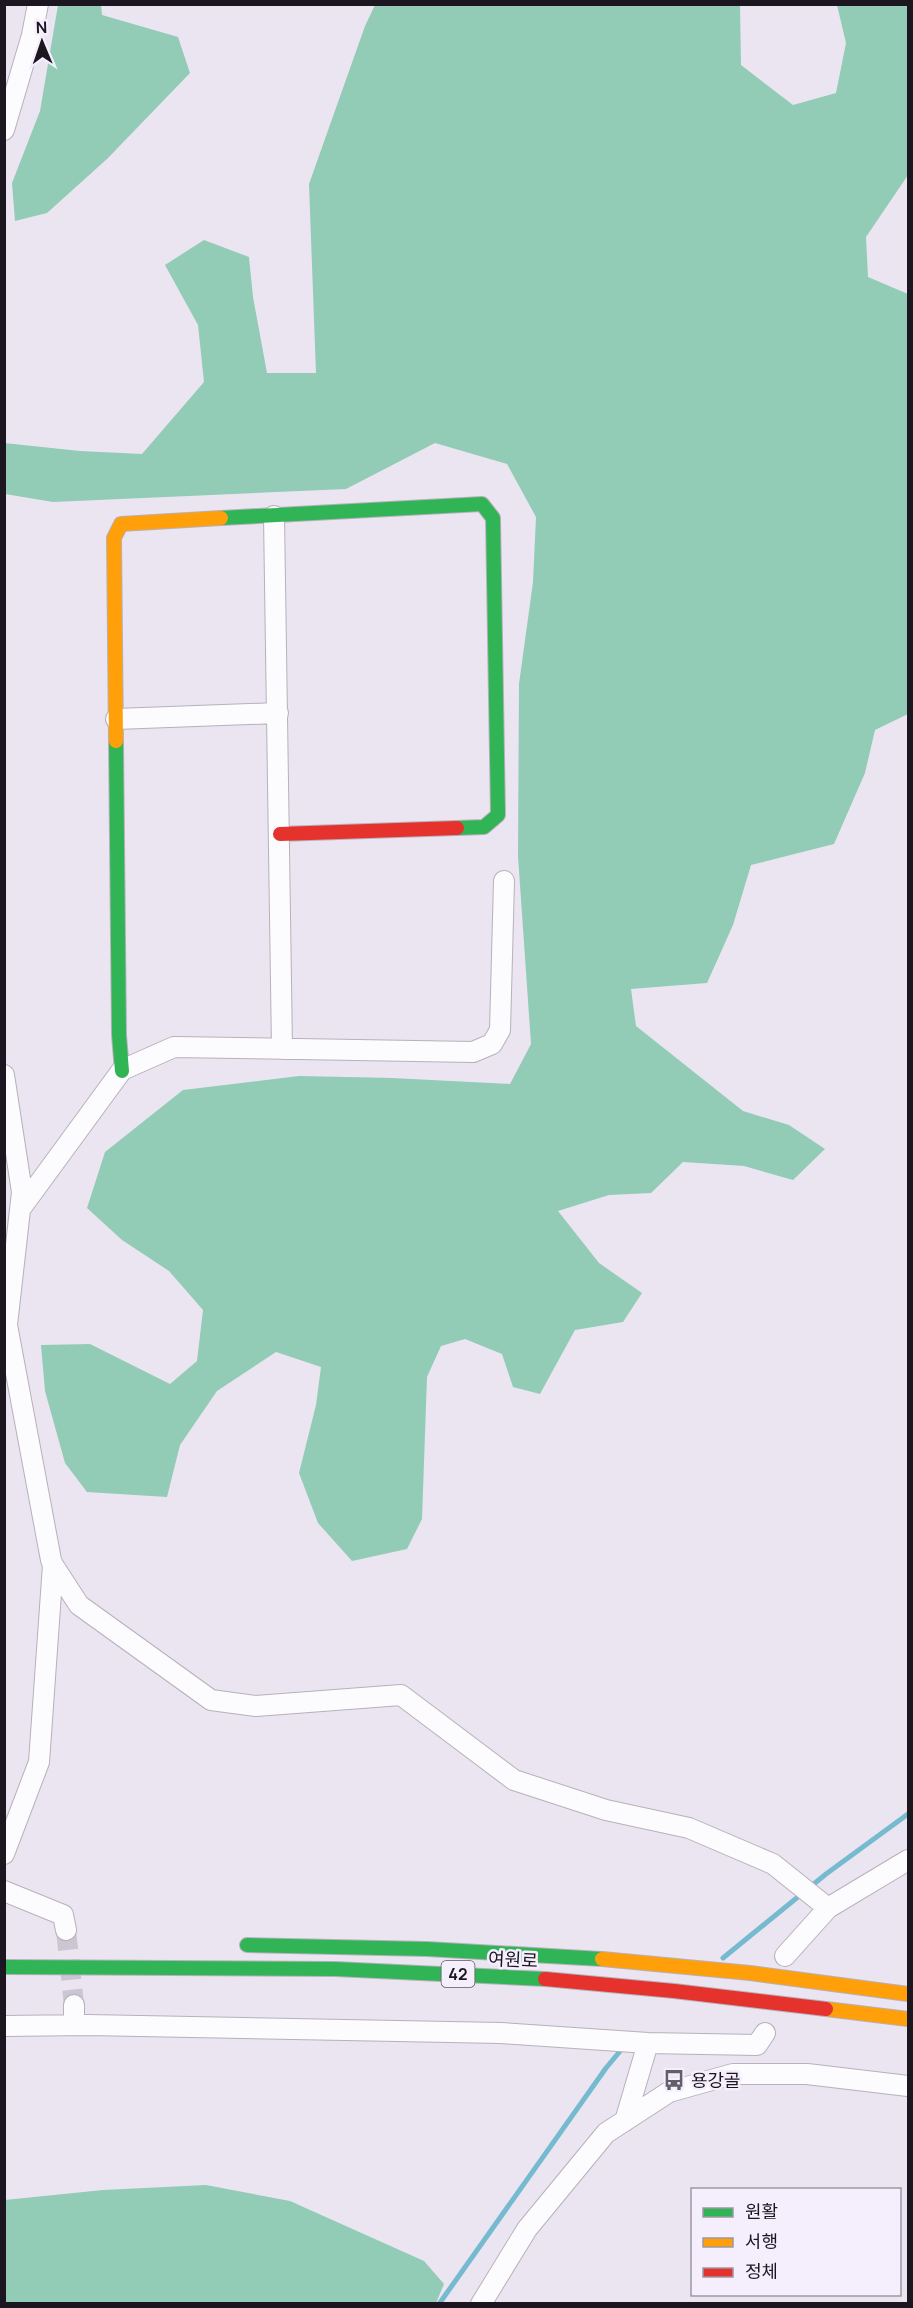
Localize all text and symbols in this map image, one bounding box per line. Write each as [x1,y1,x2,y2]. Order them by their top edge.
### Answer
north arrow [12,12,72,72]
text: N [35,16,48,38]
street label: 여원로 [488,1946,538,1972]
road number: 42 [442,1961,474,1987]
bus stop icon: 용강골 [662,2068,686,2092]
place label: 용강골 [691,2068,741,2092]
legend [691,2188,901,2296]
text: 원활 [745,2199,778,2223]
text: 서행 [745,2229,778,2253]
text: 정체 [745,2259,778,2283]

